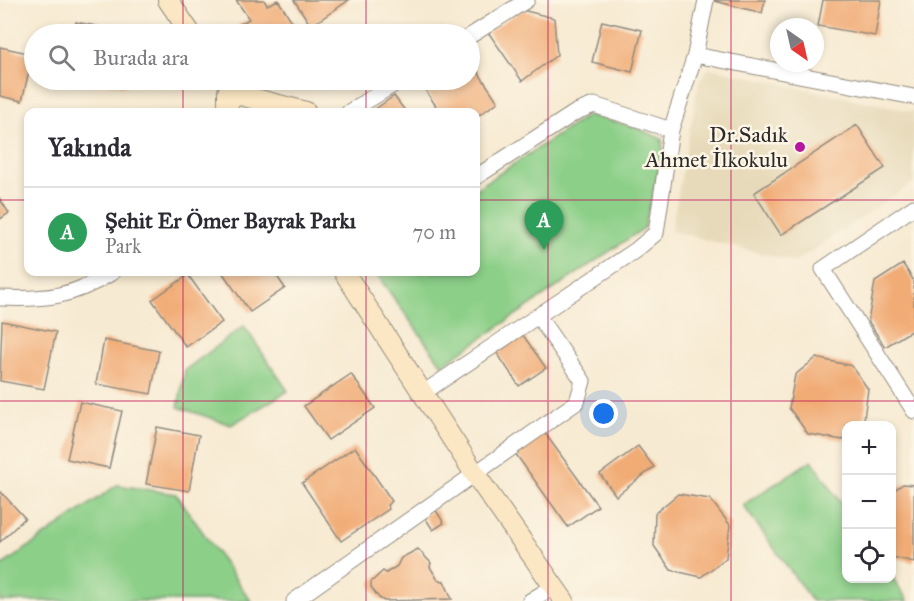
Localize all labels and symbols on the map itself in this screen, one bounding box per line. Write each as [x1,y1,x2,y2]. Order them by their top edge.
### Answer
north arrow [770,18,824,72]
place label: Dr.Sadık Ahmet İlkokulu [644,121,789,173]
marker: Dr.Sadık Ahmet İlkokulu [793,140,807,154]
pin: A [524,200,564,250]
your location [589,399,618,428]

